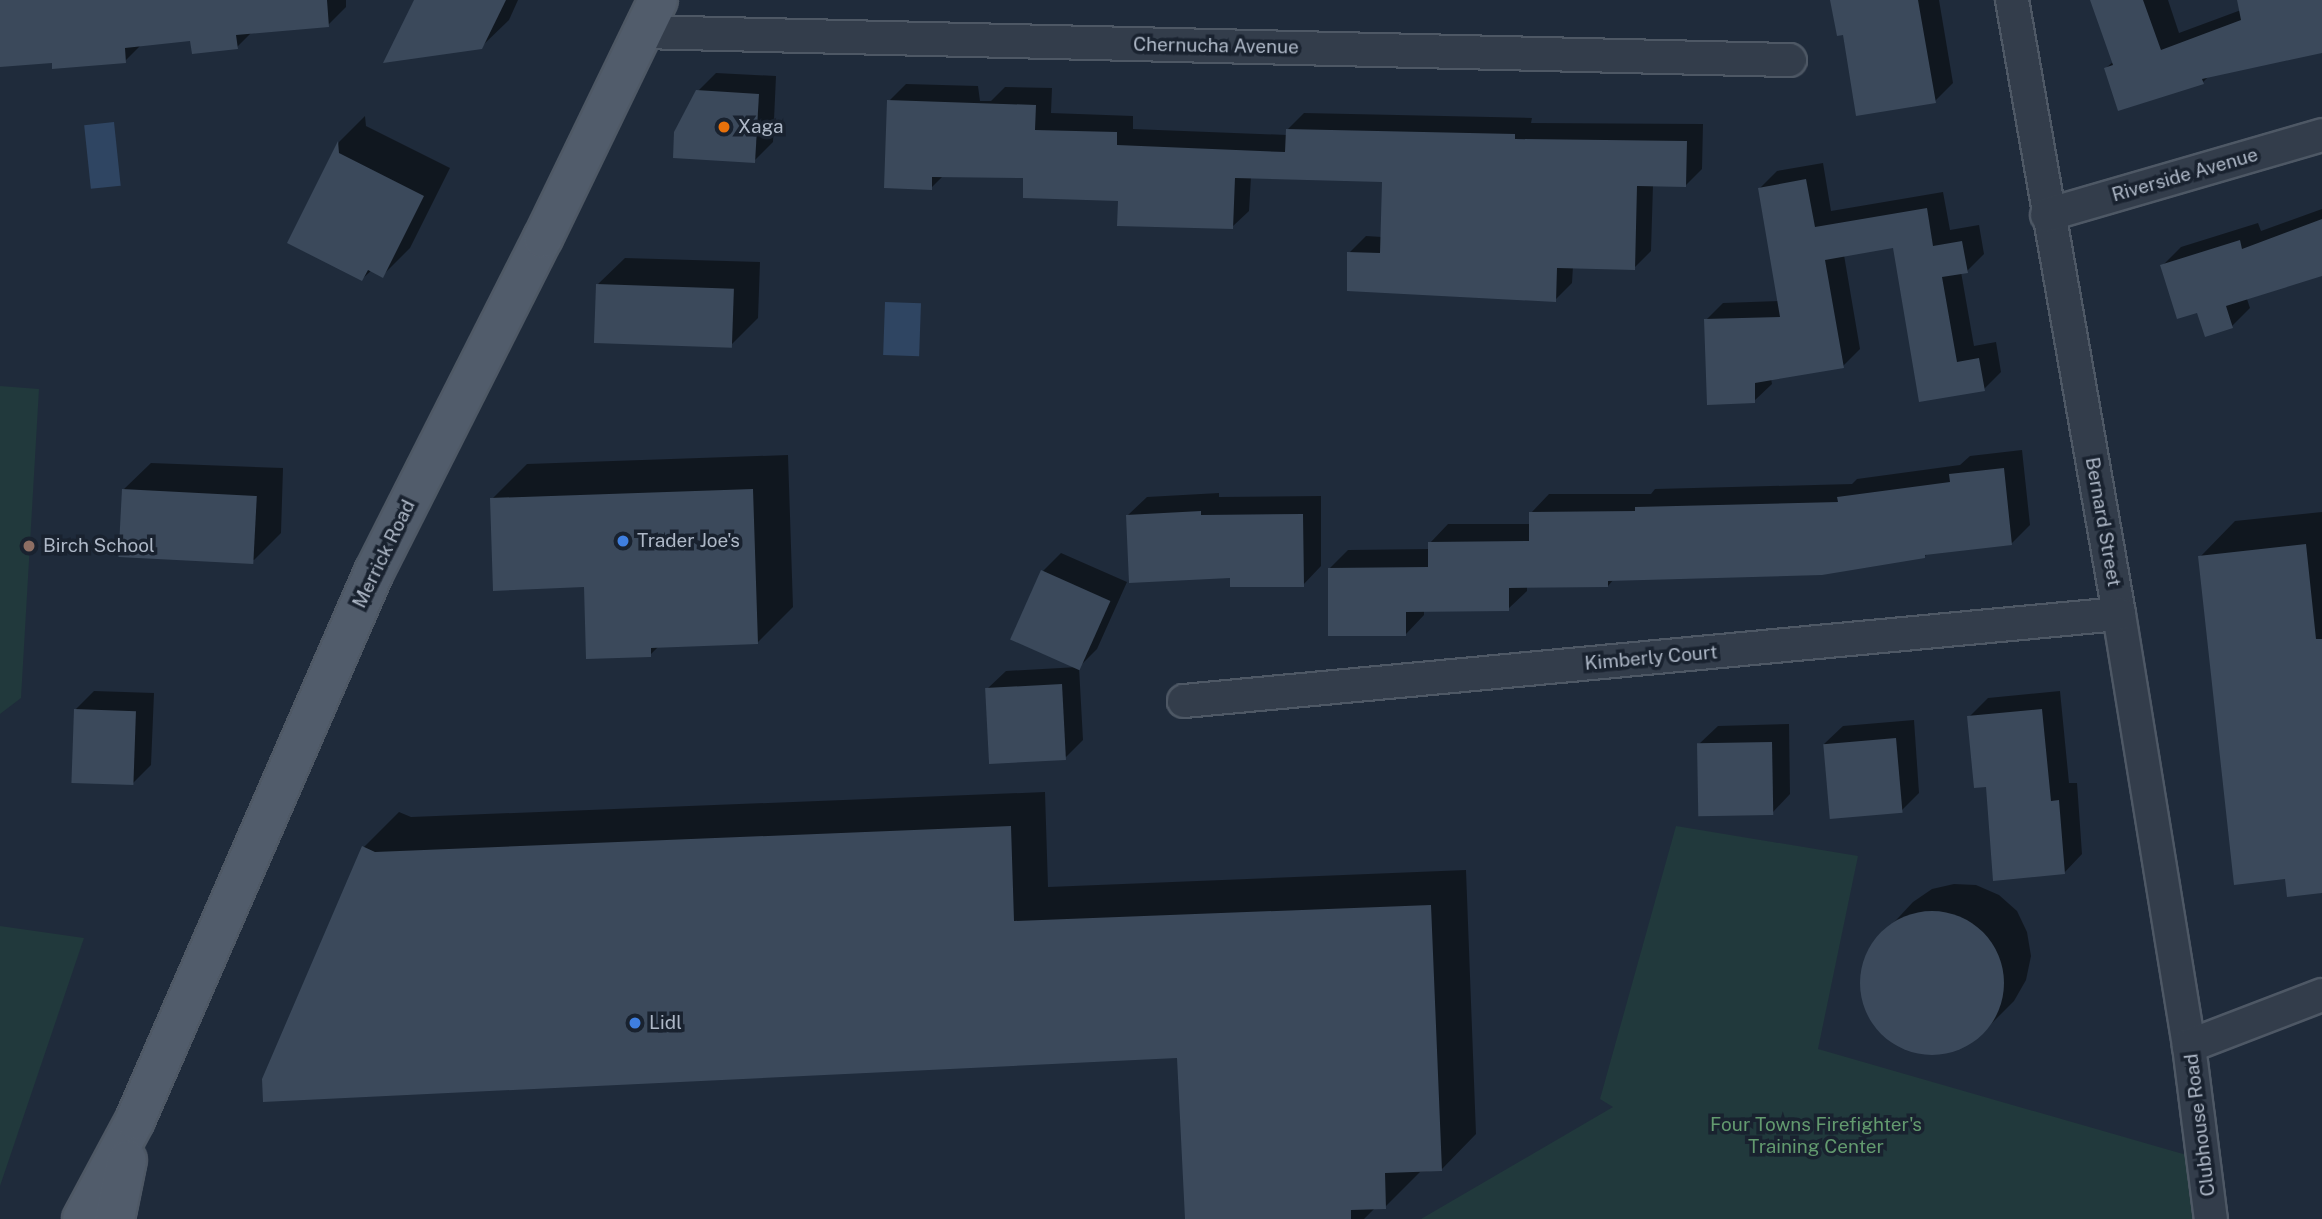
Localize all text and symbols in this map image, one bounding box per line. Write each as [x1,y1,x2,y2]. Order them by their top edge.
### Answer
street label: Chernucha Avenue [1133,33,1299,59]
place label: Xaga [738,116,784,138]
marker: Xaga [716,119,732,135]
street label: Riverside Avenue [2109,143,2261,207]
street label: Bernard Street [2080,455,2126,589]
street label: Merrick Road [348,496,420,612]
place label: Trader Joe's [637,530,740,552]
marker: Trader Joe's [615,533,631,549]
place label: Birch School [43,535,155,557]
marker: Birch School [21,538,37,554]
street label: Kimberly Court [1584,641,1718,675]
place label: Lidl [649,1012,682,1034]
marker: Lidl [627,1015,643,1031]
street label: Clubhouse Road [2180,1052,2220,1198]
park label: Four Towns Firefighter's Training Center [1710,1114,1922,1158]

